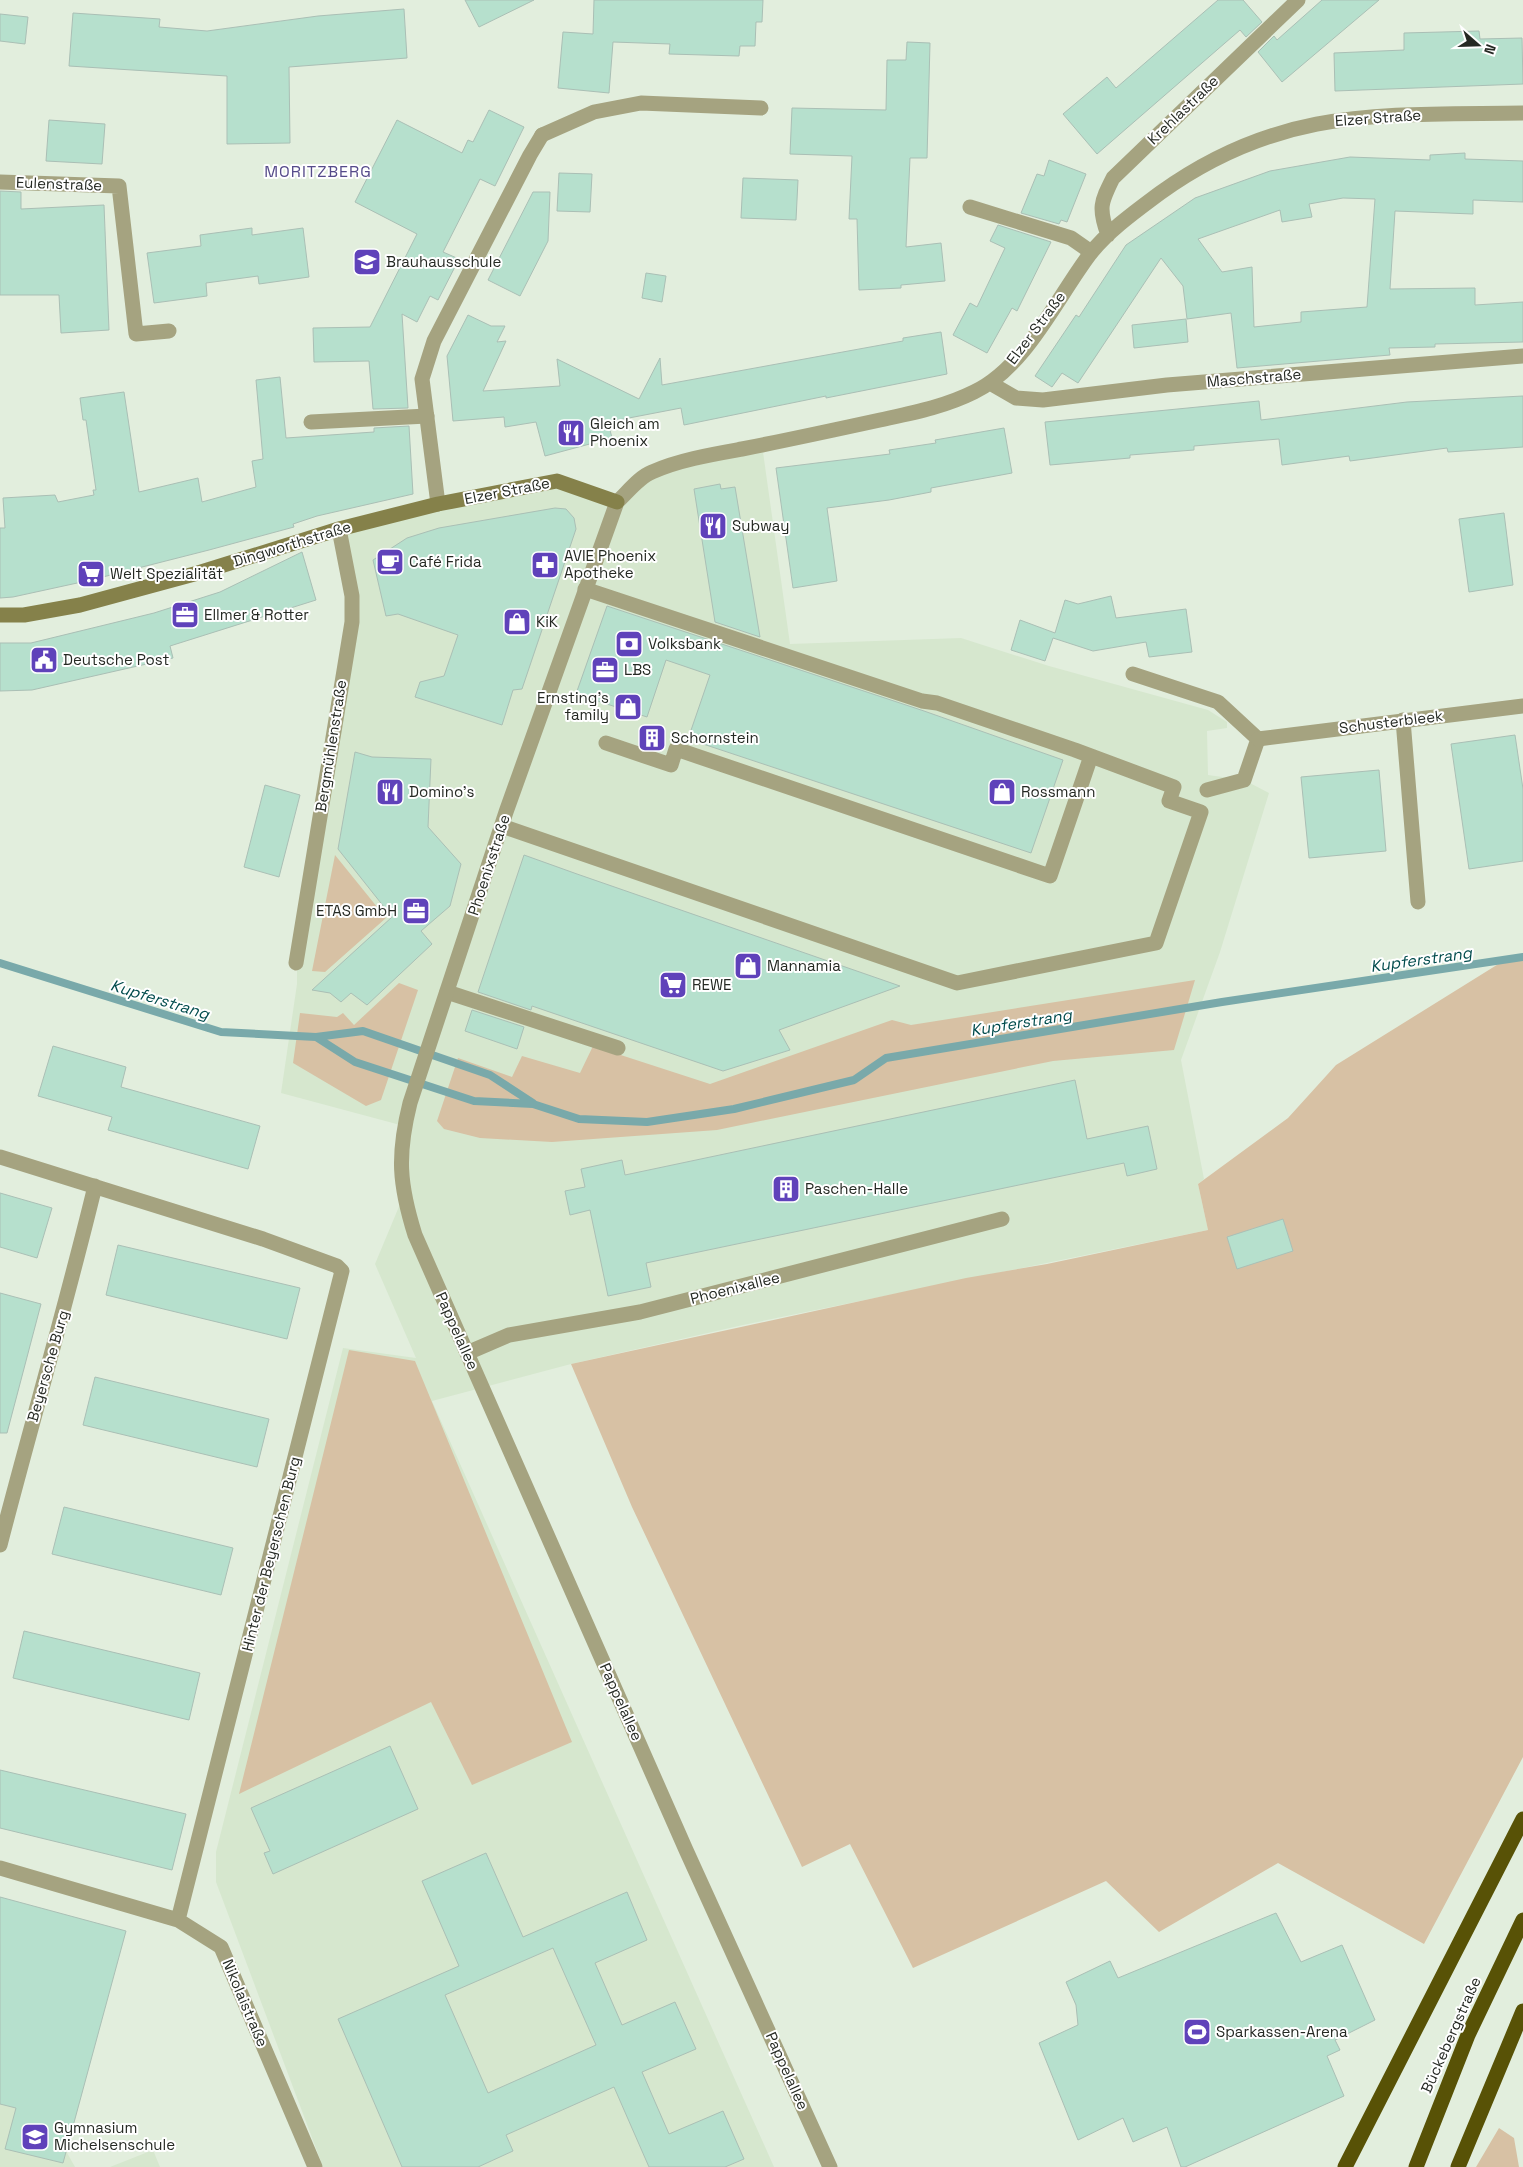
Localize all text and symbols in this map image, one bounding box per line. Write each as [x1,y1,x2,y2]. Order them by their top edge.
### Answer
north arrow [1453,20,1503,70]
text: N [1480,42,1500,57]
street label: Krehlastraße [1143,71,1222,148]
street label: Elzer Straße [1334,105,1422,130]
district label: MORITZBERG [264,161,372,182]
street label: Eulenstraße [16,172,103,195]
school or university icon: Brauhausschule [352,247,382,277]
place label: Brauhausschule [386,252,501,271]
street label: Elzer Straße [1002,287,1069,368]
street label: Maschstraße [1206,364,1302,391]
place label: Gleich am Phoenix [590,414,660,450]
restaurant icon: Gleich am Phoenix [556,418,586,448]
street label: Elzer Straße [463,473,551,508]
restaurant icon: Subway [698,511,728,541]
place label: Subway [732,516,789,535]
street label: Dingworthstraße [231,517,353,570]
place label: AVIE Phoenix Apotheke [564,546,656,582]
cafe icon: Café Frida [375,547,405,577]
pharmacy icon: AVIE Phoenix Apotheke [530,550,560,580]
place label: Café Frida [409,552,482,571]
supermarket icon: Welt Spezialität [76,559,106,589]
place label: Welt Spezialität [110,564,223,583]
office icon: Ellmer & Rotter [170,600,200,630]
place label: Ellmer & Rotter [204,605,309,624]
shop icon: KiK [502,607,532,637]
place label: KiK [536,612,558,631]
bank icon: Volksbank [614,629,644,659]
place label: Volksbank [648,634,721,653]
public building icon: Deutsche Post [29,645,59,675]
place label: Deutsche Post [63,650,169,669]
office icon: LBS [590,655,620,685]
place label: LBS [624,660,651,679]
street label: Bergmühlenstraße [311,678,350,813]
place label: Ernsting's family [537,688,609,724]
shop icon: Ernsting's family [613,692,643,722]
street label: Schusterbleek [1338,706,1444,737]
building icon: Schornstein [637,723,667,753]
place label: Schornstein [671,728,759,747]
restaurant icon: Domino's [375,777,405,807]
shop icon: Rossmann [987,777,1017,807]
place label: Domino's [409,782,474,801]
place label: Rossmann [1021,782,1095,801]
street label: Phoenixstraße [463,812,514,918]
office icon: ETAS GmbH [401,896,431,926]
place label: ETAS GmbH [316,901,397,920]
water label: Kupferstrang [1369,942,1474,977]
shop icon: Mannamia [733,951,763,981]
place label: Mannamia [767,956,841,975]
supermarket icon: REWE [658,970,688,1000]
water label: Kupferstrang [108,975,212,1025]
place label: REWE [692,975,731,994]
water label: Kupferstrang [969,1004,1074,1041]
building icon: Paschen-Halle [771,1174,801,1204]
place label: Paschen-Halle [805,1179,908,1198]
street label: Phoenixallee [688,1267,782,1308]
street label: Pappelallee [432,1289,483,1373]
street label: Beyersche Burg [22,1308,73,1424]
street label: Hinter der Beyerschen Burg [237,1455,304,1653]
street label: Pappelallee [596,1660,647,1744]
street label: Nikolaistraße [218,1956,273,2050]
street label: Bückebergstraße [1416,1974,1485,2096]
sports icon: Sparkassen-Arena [1182,2017,1212,2047]
place label: Sparkassen-Arena [1216,2022,1348,2041]
street label: Pappelallee [762,2029,813,2113]
place label: Gymnasium Michelsenschule [54,2118,175,2154]
school or university icon: Gymnasium Michelsenschule [20,2122,50,2152]

